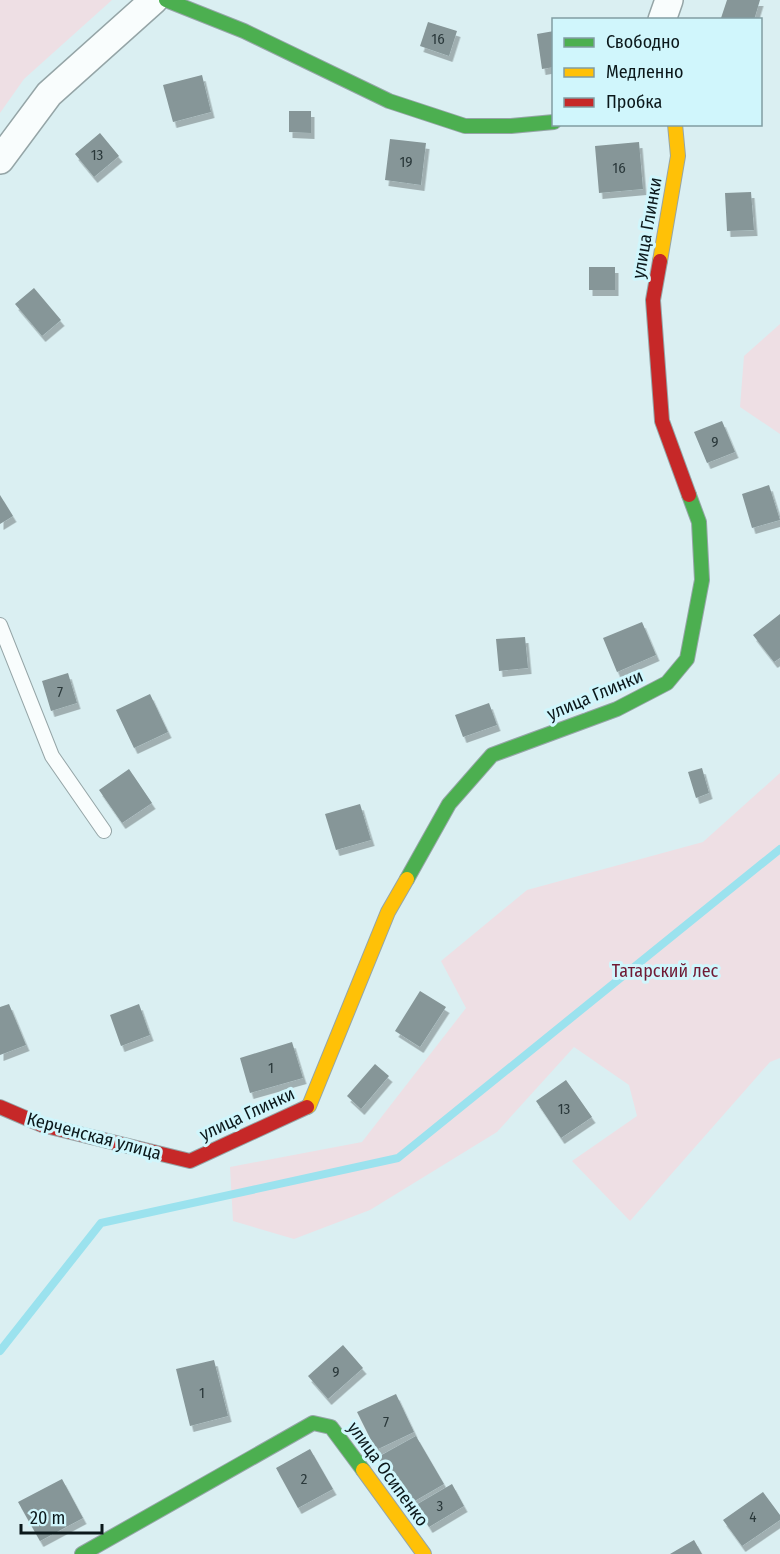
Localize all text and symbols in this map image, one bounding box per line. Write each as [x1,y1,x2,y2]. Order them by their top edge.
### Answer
legend [552,18,762,126]
house number: 16 [431,30,445,48]
text: Свободно [606,31,680,53]
text: Медленно [606,61,684,83]
text: Пробка [606,91,662,113]
house number: 13 [91,146,104,164]
house number: 19 [399,153,413,171]
house number: 16 [612,159,626,177]
street label: улица Глинки [627,176,667,280]
house number: 9 [711,433,719,451]
street label: улица Глинки [544,665,646,725]
house number: 7 [57,683,63,701]
park label: Татарский лес [612,960,719,982]
house number: 1 [268,1059,274,1077]
street label: улица Глинки [196,1082,298,1146]
house number: 13 [558,1100,571,1118]
street label: Керченская улица [24,1107,164,1165]
house number: 9 [332,1363,340,1381]
house number: 1 [199,1384,205,1402]
house number: 7 [383,1413,389,1431]
street label: улица Осипенко [343,1417,433,1531]
house number: 2 [301,1470,308,1488]
scale bar [21,1497,102,1535]
house number: 3 [437,1497,444,1515]
text: 20 m [30,1507,65,1529]
house number: 4 [749,1508,757,1526]

